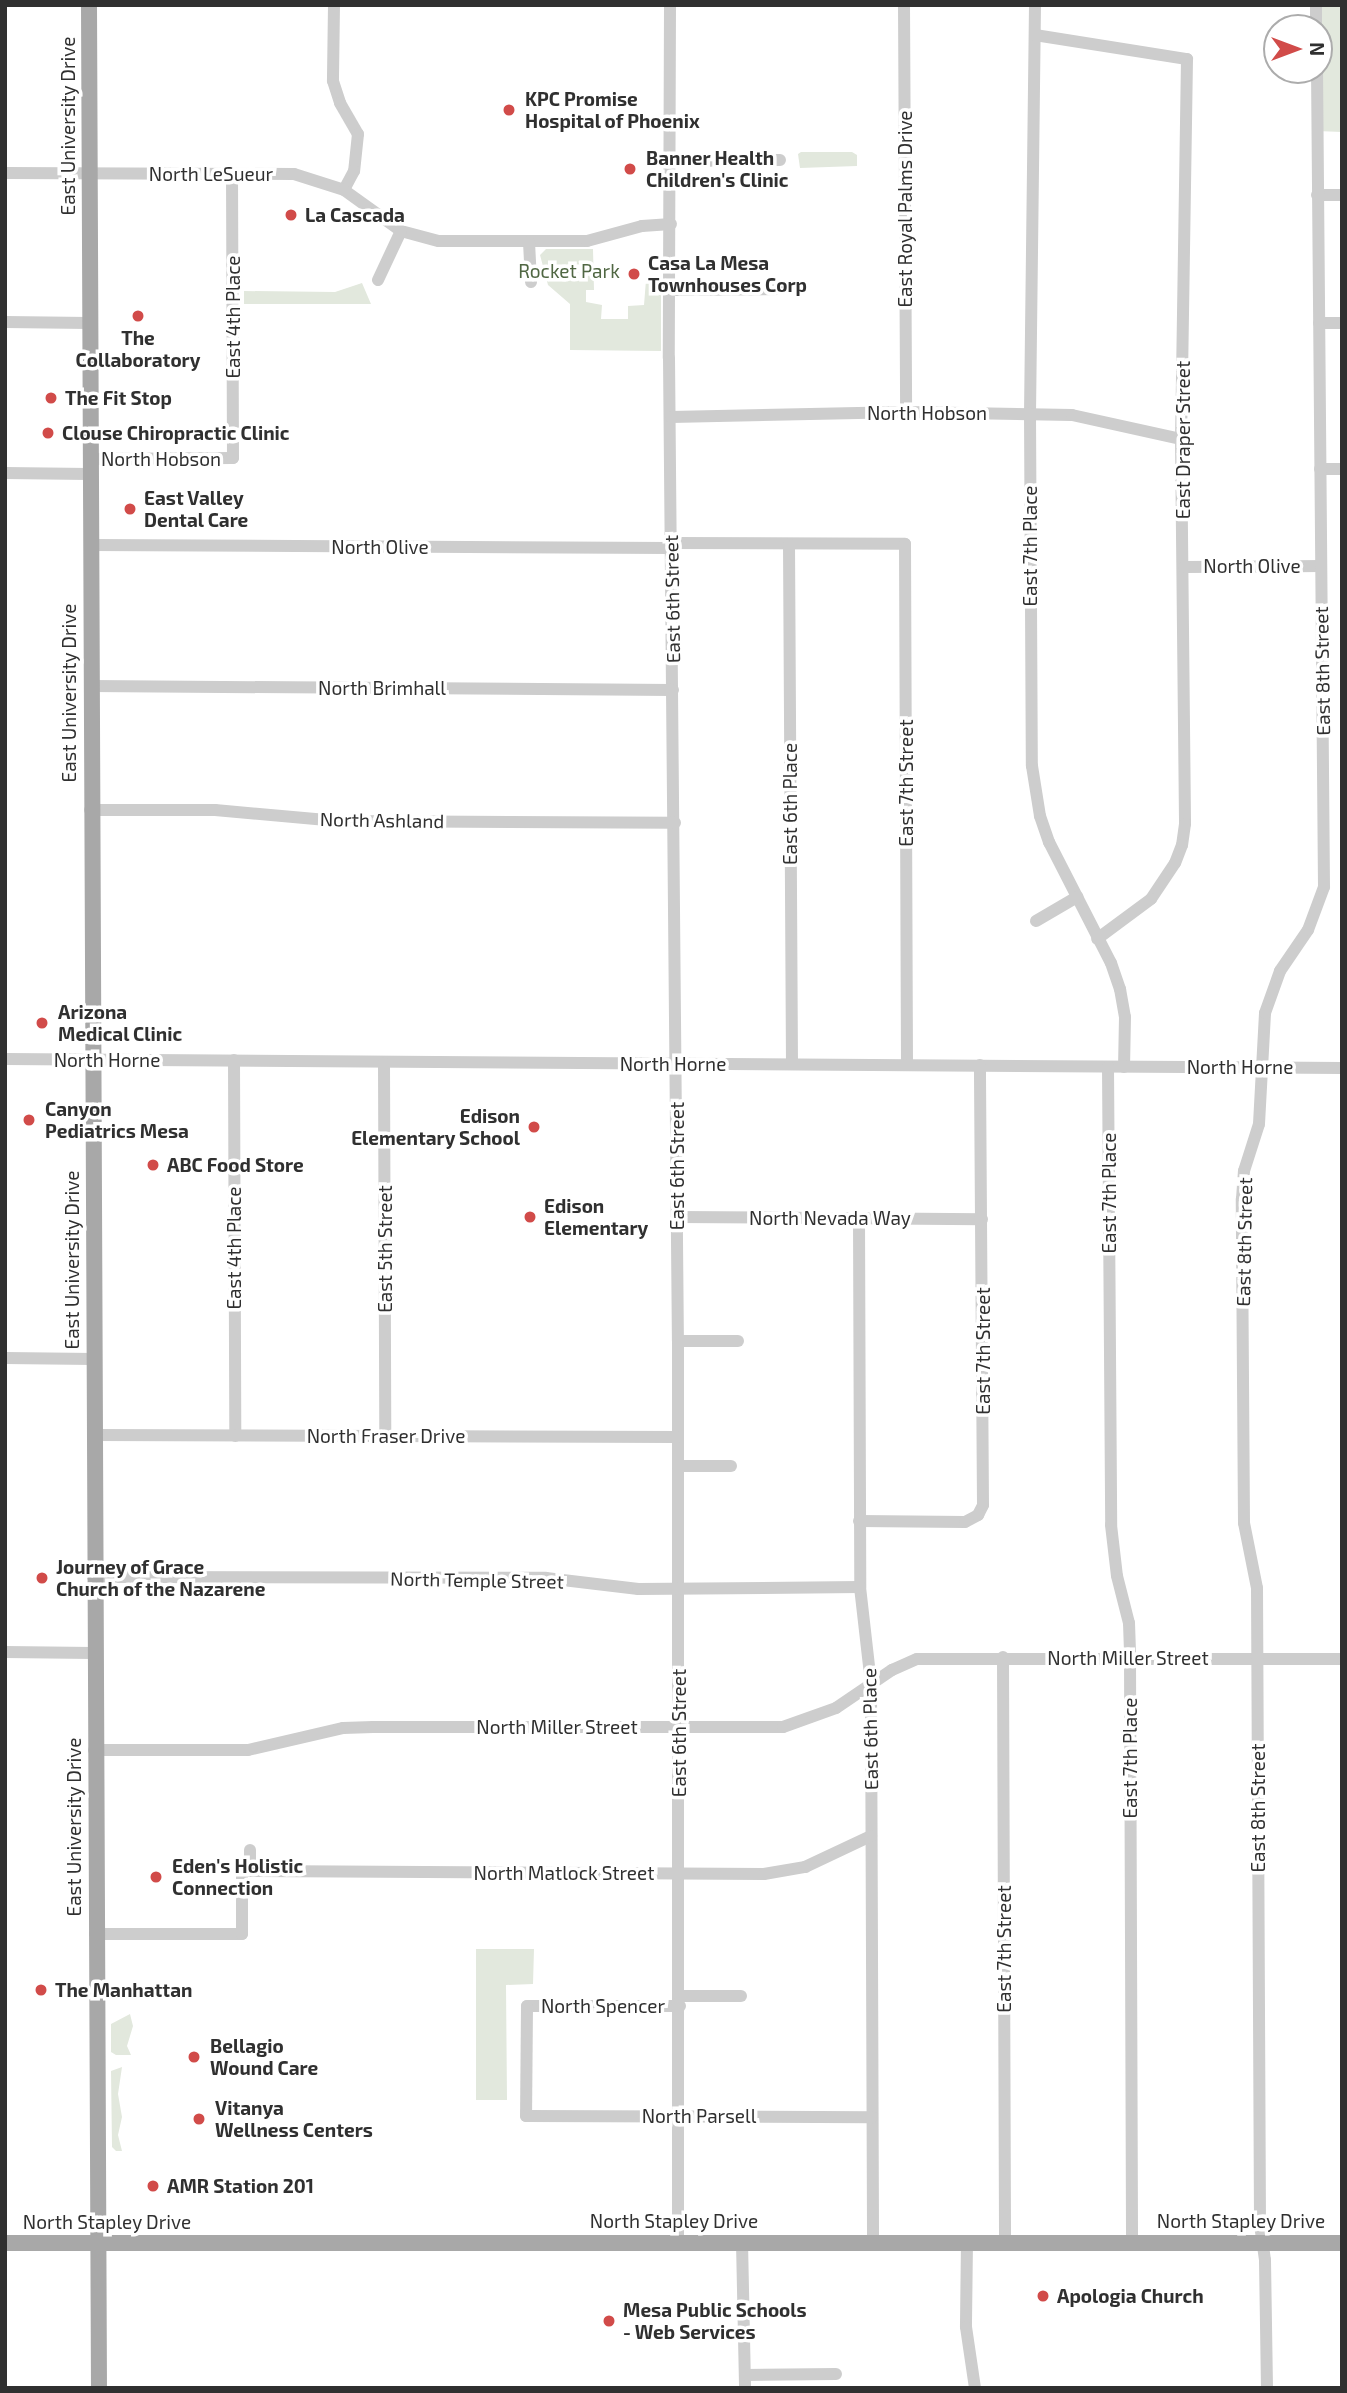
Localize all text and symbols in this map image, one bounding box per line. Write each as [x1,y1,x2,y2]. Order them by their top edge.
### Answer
north arrow [1263,14,1333,84]
street label: East University Drive [57,36,79,216]
text: N [1306,42,1329,56]
place label: KPC Promise Hospital of Phoenix [525,88,700,132]
marker: KPC Promise Hospital of Phoenix [499,100,519,120]
street label: East Royal Palms Drive [894,110,916,308]
place label: Banner Health Children's Clinic [646,147,789,191]
marker: Banner Health Children's Clinic [620,159,640,179]
street label: North LeSueur [149,163,273,185]
place label: La Cascada [305,204,405,226]
marker: La Cascada [283,207,299,223]
place label: Casa La Mesa Townhouses Corp [648,252,807,296]
street label: East 4th Place [222,255,244,379]
park label: Rocket Park [518,260,620,282]
marker: Casa La Mesa Townhouses Corp [626,266,642,282]
marker: The Collaboratory [130,308,146,324]
place label: The Collaboratory [76,327,200,371]
street label: East Draper Street [1172,361,1194,519]
place label: The Fit Stop [65,387,172,409]
marker: The Fit Stop [43,390,59,406]
street label: North Hobson [867,402,987,424]
place label: Clouse Chiropractic Clinic [62,422,290,444]
marker: Clouse Chiropractic Clinic [40,425,56,441]
street label: North Hobson [101,448,221,470]
street label: East 7th Place [1019,485,1041,607]
place label: East Valley Dental Care [144,487,249,531]
marker: East Valley Dental Care [122,501,138,517]
street label: East 6th Street [659,535,685,663]
street label: North Olive [331,536,429,558]
street label: North Olive [1203,555,1301,577]
street label: East University Drive [58,603,80,783]
street label: East 8th Street [1309,606,1335,736]
street label: North Brimhall [318,677,446,699]
street label: East 7th Street [895,719,917,847]
street label: East 6th Place [779,743,801,865]
street label: North Ashland [319,808,445,832]
place label: Arizona Medical Clinic [58,1001,183,1045]
marker: Arizona Medical Clinic [32,1013,52,1033]
street label: North Horne [54,1049,160,1071]
street label: North Horne [620,1053,726,1075]
street label: North Horne [1187,1056,1293,1078]
place label: Canyon Pediatrics Mesa [45,1098,189,1142]
street label: East 6th Street [666,1102,688,1230]
place label: Edison Elementary School [351,1105,520,1149]
marker: Canyon Pediatrics Mesa [19,1110,39,1130]
marker: Edison Elementary School [526,1119,542,1135]
street label: East 7th Place [1098,1132,1120,1254]
place label: ABC Food Store [167,1154,304,1176]
marker: ABC Food Store [145,1157,161,1173]
street label: East University Drive [61,1170,83,1350]
street label: East 8th Street [1231,1177,1257,1307]
street label: East 5th Street [374,1185,396,1313]
street label: East 4th Place [223,1186,245,1310]
place label: Edison Elementary [544,1195,648,1239]
street label: North Nevada Way [749,1207,911,1229]
marker: Edison Elementary [522,1209,538,1225]
street label: East 7th Street [972,1287,994,1415]
street label: North Fraser Drive [306,1425,466,1447]
place label: Journey of Grace Church of the Nazarene [56,1556,266,1600]
street label: North Temple Street [390,1567,564,1593]
marker: Journey of Grace Church of the Nazarene [34,1570,50,1586]
street label: North Miller Street [1047,1647,1209,1669]
street label: East 6th Place [858,1668,882,1790]
street label: East 6th Street [668,1669,690,1797]
street label: East 7th Place [1119,1697,1141,1819]
street label: North Miller Street [476,1716,638,1738]
street label: East University Drive [63,1737,85,1917]
street label: East 8th Street [1247,1743,1269,1873]
place label: Eden's Holistic Connection [172,1855,303,1899]
street label: North Matlock Street [473,1862,655,1884]
marker: Eden's Holistic Connection [146,1867,166,1887]
street label: East 7th Street [993,1885,1015,2013]
place label: The Manhattan [55,1979,192,2001]
marker: The Manhattan [33,1982,49,1998]
street label: North Spencer [541,1995,665,2017]
place label: Bellagio Wound Care [210,2035,318,2079]
marker: Bellagio Wound Care [184,2047,204,2067]
place label: Vitanya Wellness Centers [215,2097,373,2141]
street label: North Parsell [642,2105,756,2127]
marker: Vitanya Wellness Centers [189,2109,209,2129]
place label: AMR Station 201 [167,2175,314,2197]
marker: AMR Station 201 [145,2178,161,2194]
street label: North Stapley Drive [590,2210,758,2232]
street label: North Stapley Drive [1157,2210,1325,2232]
street label: North Stapley Drive [23,2211,191,2233]
place label: Apologia Church [1057,2285,1204,2307]
marker: Apologia Church [1035,2288,1051,2304]
place label: Mesa Public Schools - Web Services [623,2299,807,2343]
marker: Mesa Public Schools - Web Services [601,2313,617,2329]

